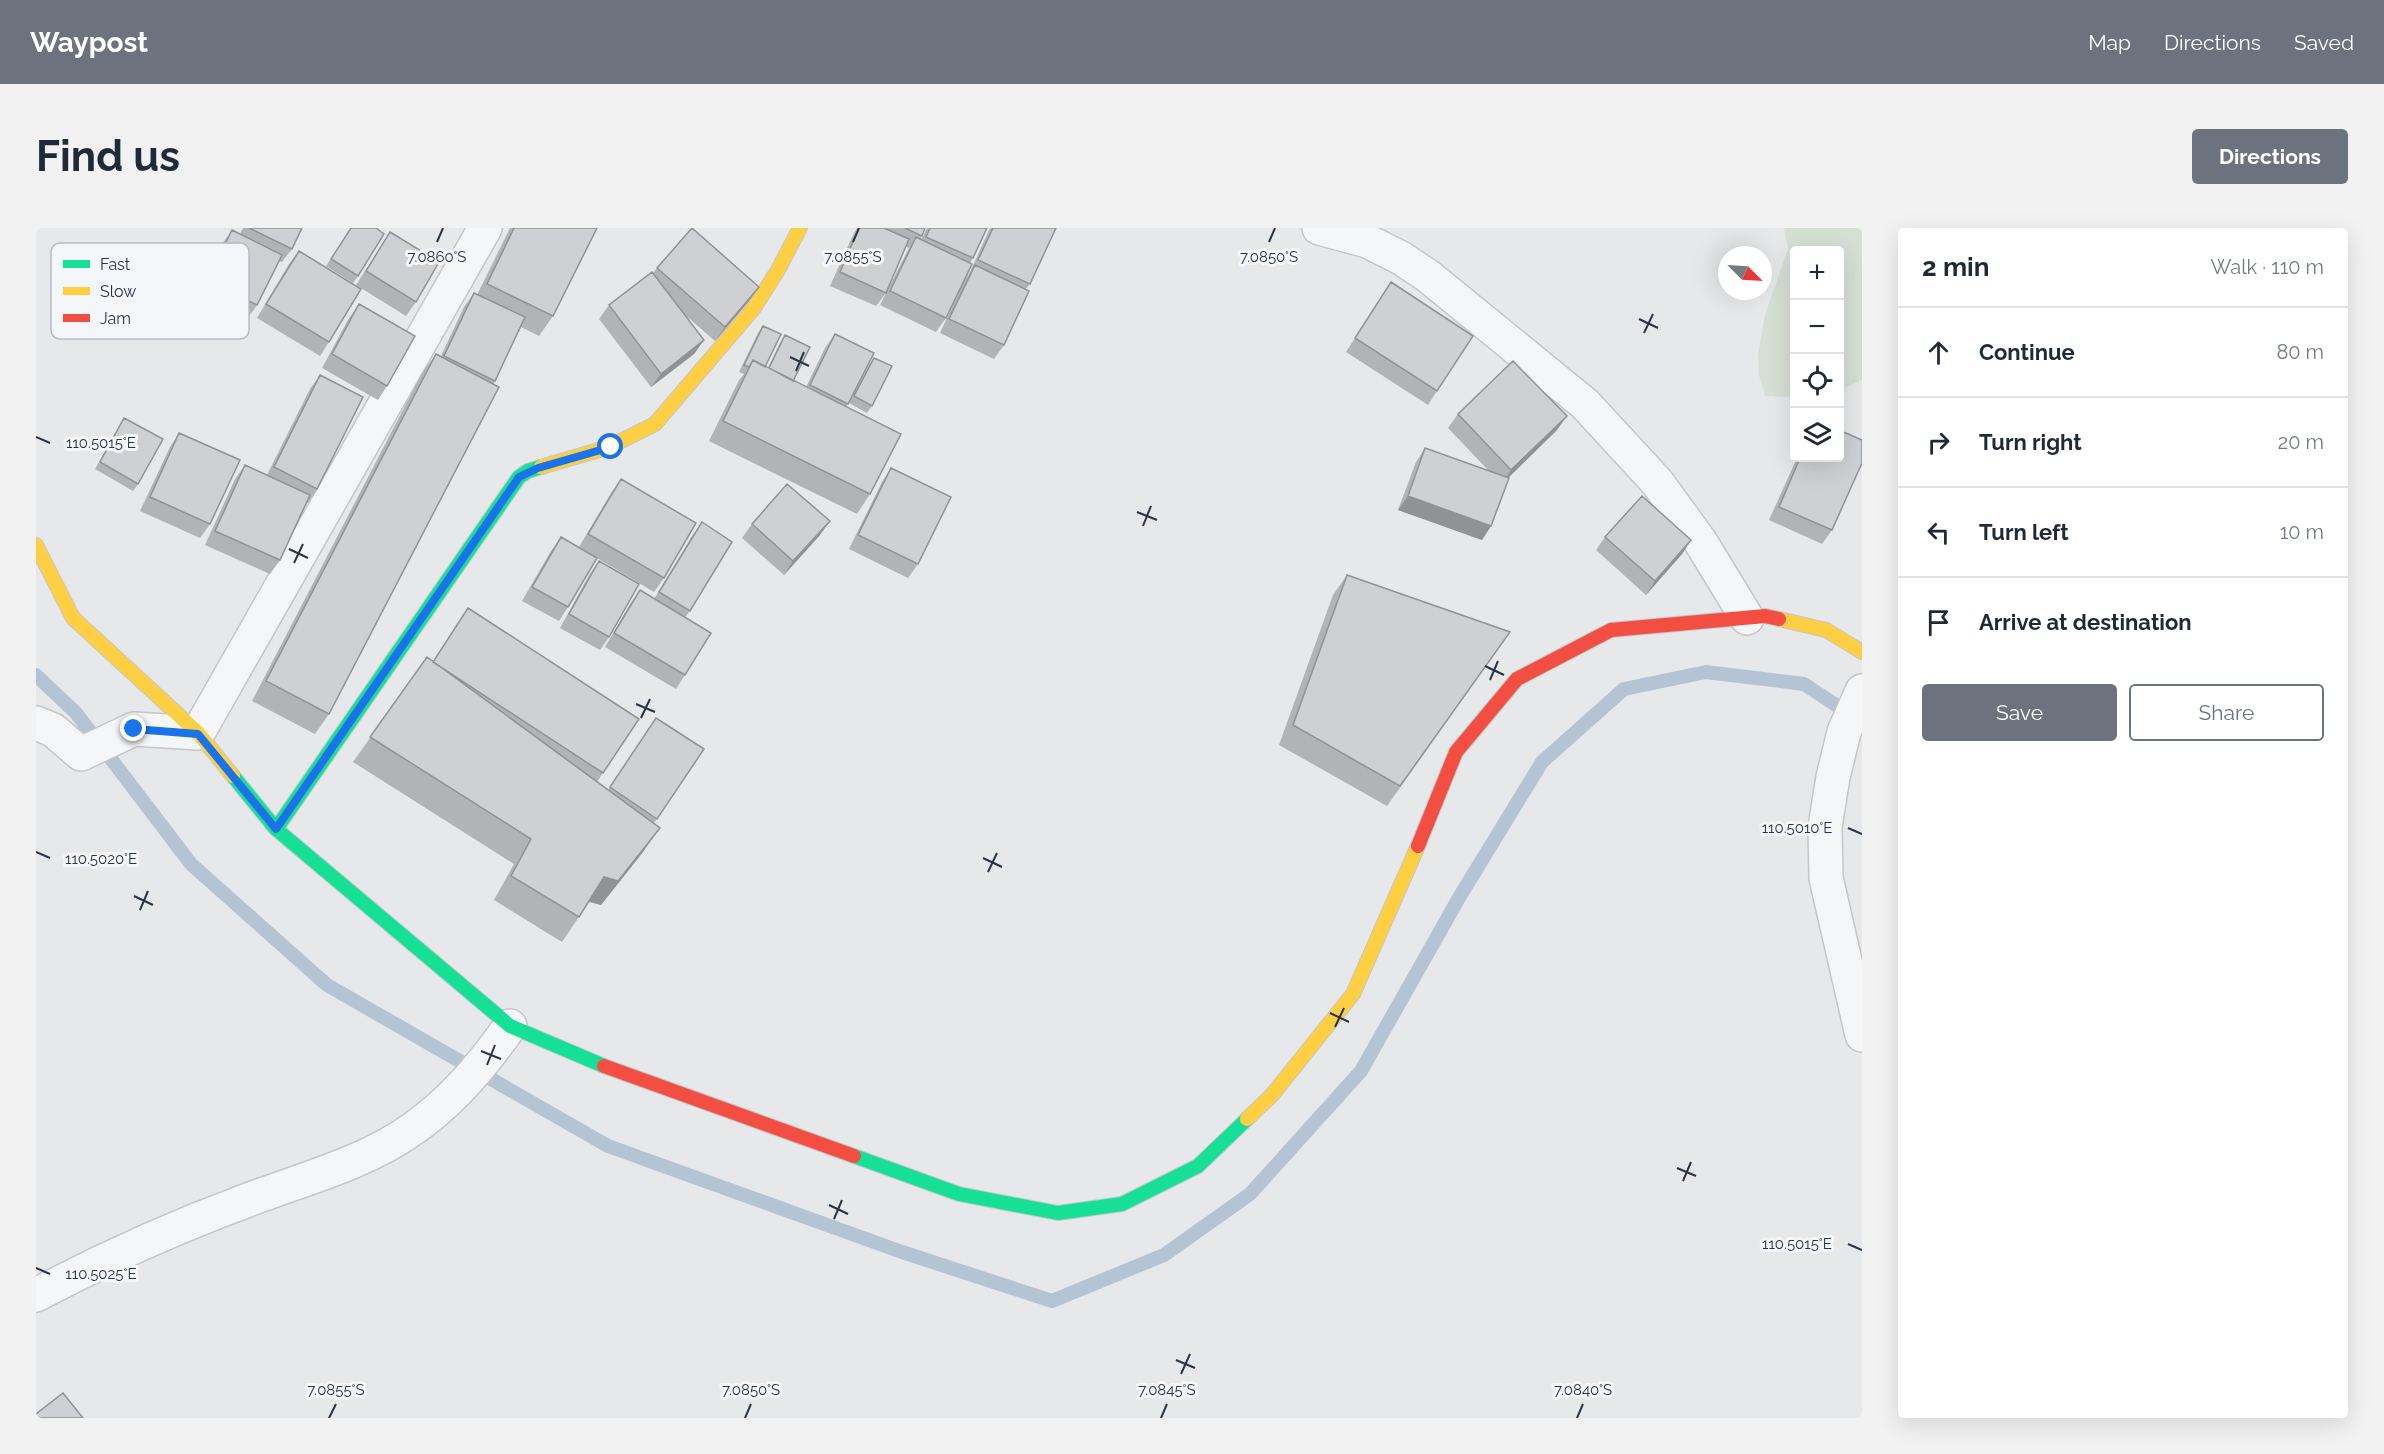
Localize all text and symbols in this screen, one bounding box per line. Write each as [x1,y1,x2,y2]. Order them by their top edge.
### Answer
text: Waypost [30,26,148,59]
text: Map [2088,30,2131,55]
text: Directions [2164,30,2261,55]
text: Saved [2294,30,2354,55]
button: Directions [2192,129,2348,184]
text: Find us [36,132,180,181]
legend [51,243,249,339]
north arrow [1718,246,1772,300]
map controls [1790,246,1844,462]
button: + [1790,246,1844,300]
text: 7.0860°S [408,248,466,266]
text: 7.0855°S [824,248,882,266]
text: 7.0850°S [1240,248,1298,266]
text: 2 min [1922,252,1989,282]
text: Fast [100,255,131,274]
text: Walk · 110 m [2210,255,2324,279]
text: Slow [100,282,136,301]
button: − [1790,300,1844,354]
text: Jam [100,309,131,328]
icon: ahead [1922,336,1955,369]
text: Continue [1979,339,2075,365]
text: 80 m [2276,340,2324,364]
button: locate [1790,354,1844,408]
button: layers [1790,408,1844,462]
icon: right [1922,426,1955,459]
text: Turn right [1979,429,2082,455]
text: 20 m [2278,430,2324,454]
route start [597,433,623,459]
text: 110.5015°E [66,434,136,452]
icon: left [1922,516,1955,549]
text: Turn left [1979,519,2069,545]
text: 10 m [2280,520,2324,544]
icon: arrive [1922,606,1955,639]
text: Arrive at destination [1979,609,2192,635]
button: Save [1922,684,2117,741]
button: Share [2129,684,2324,741]
route end [120,715,146,741]
text: 110.5010°E [1762,819,1832,837]
text: 110.5020°E [65,850,137,868]
text: 110.5015°E [1762,1235,1832,1253]
text: 110.5025°E [65,1265,137,1283]
text: 7.0855°S [307,1381,365,1399]
text: 7.0850°S [722,1381,780,1399]
text: 7.0845°S [1138,1381,1196,1399]
text: 7.0840°S [1554,1381,1612,1399]

